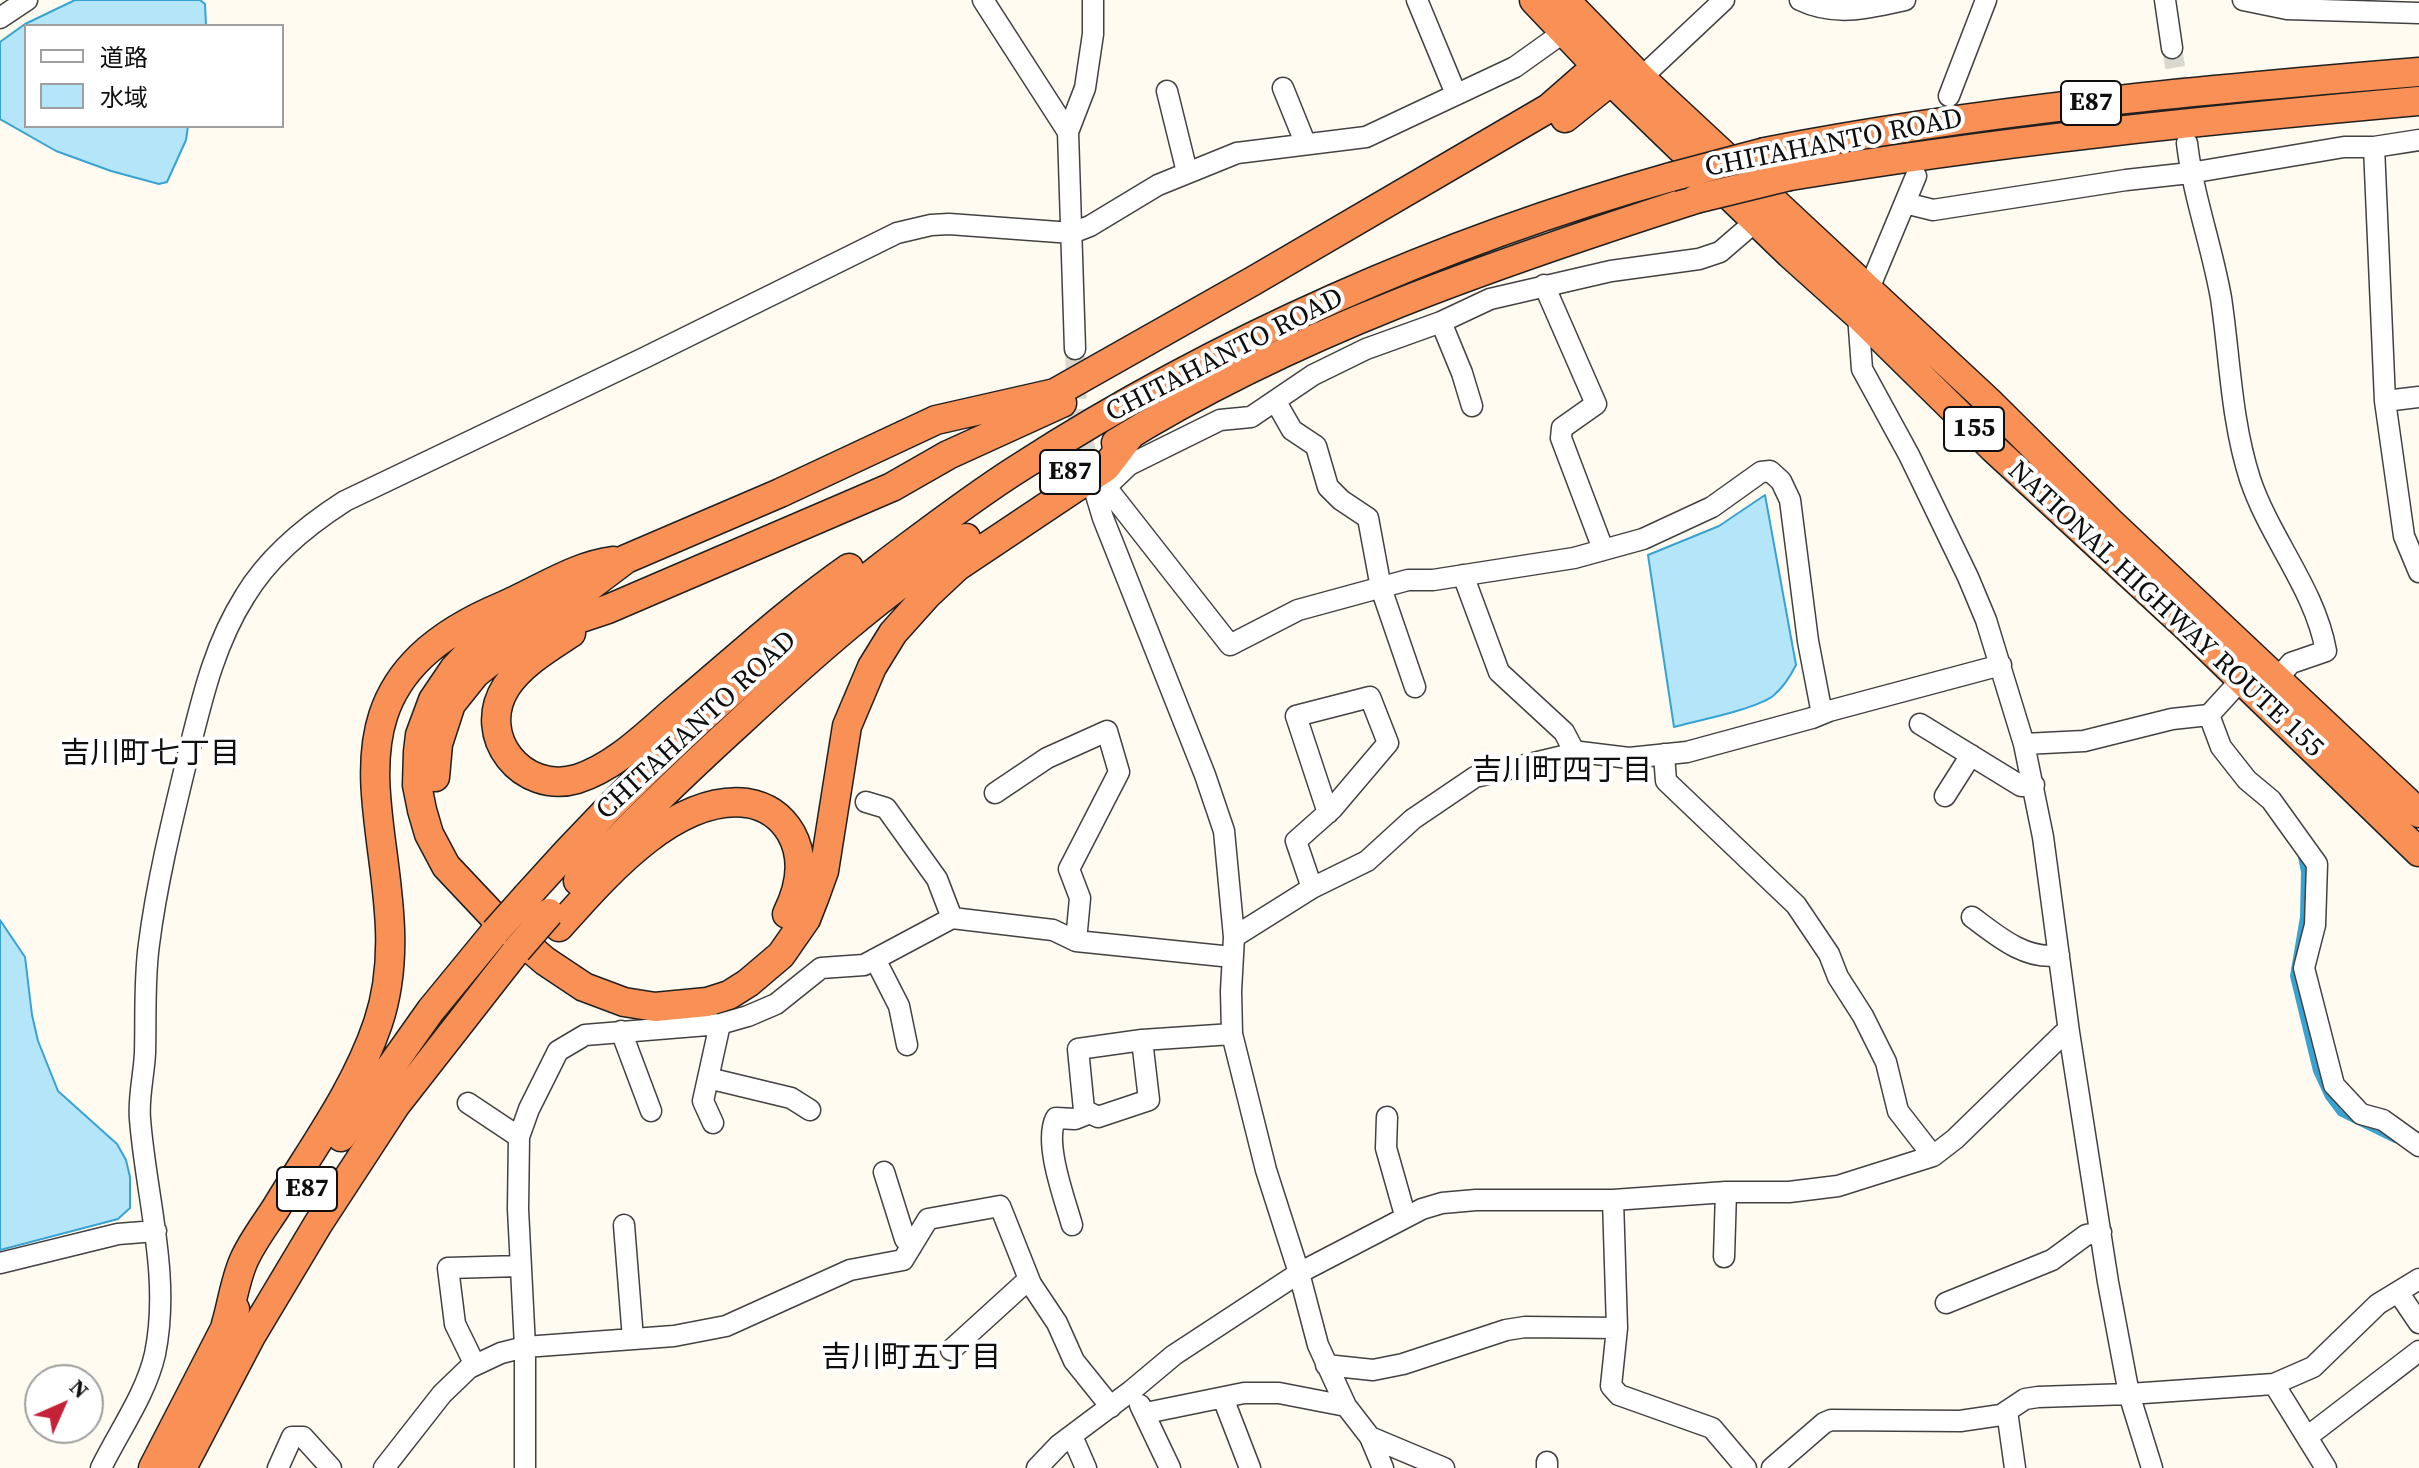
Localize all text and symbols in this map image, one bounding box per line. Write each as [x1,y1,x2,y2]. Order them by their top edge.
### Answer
legend [24,24,284,128]
text: 道路 [100,41,148,74]
text: 水域 [100,81,148,114]
road number: E87 [2061,81,2121,125]
street label: CHITAHANTO ROAD [1702,103,1966,185]
street label: CHITAHANTO ROAD [1101,282,1349,430]
road number: 155 [1944,407,2004,451]
road number: E87 [1040,450,1100,494]
street label: NATIONAL HIGHWAY ROUTE 155 [2000,455,2330,765]
street label: CHITAHANTO ROAD [590,624,804,828]
district label: 吉川町七丁目 [60,737,240,773]
district label: 吉川町四丁目 [1472,754,1652,790]
road number: E87 [277,1167,337,1211]
district label: 吉川町五丁目 [821,1341,1001,1377]
north arrow [24,1364,104,1444]
text: N [63,1372,96,1405]

